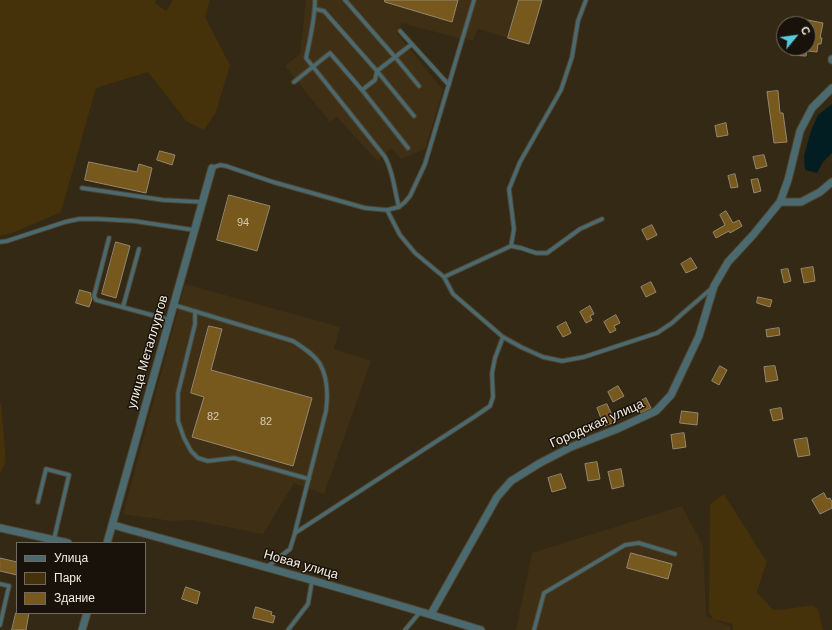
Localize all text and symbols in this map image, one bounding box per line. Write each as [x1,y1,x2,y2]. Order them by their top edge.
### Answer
north arrow [776,16,816,56]
text: С [798,24,813,37]
house number: 94 [237,216,249,230]
street label: улица Металлургов [124,293,172,411]
street label: Городская улица [548,396,646,452]
house number: 82 [207,410,219,424]
house number: 82 [260,415,272,429]
legend [16,542,146,614]
street label: Новая улица [262,547,340,583]
text: Улица [54,551,88,565]
text: Парк [54,571,81,585]
text: Здание [54,591,95,605]

